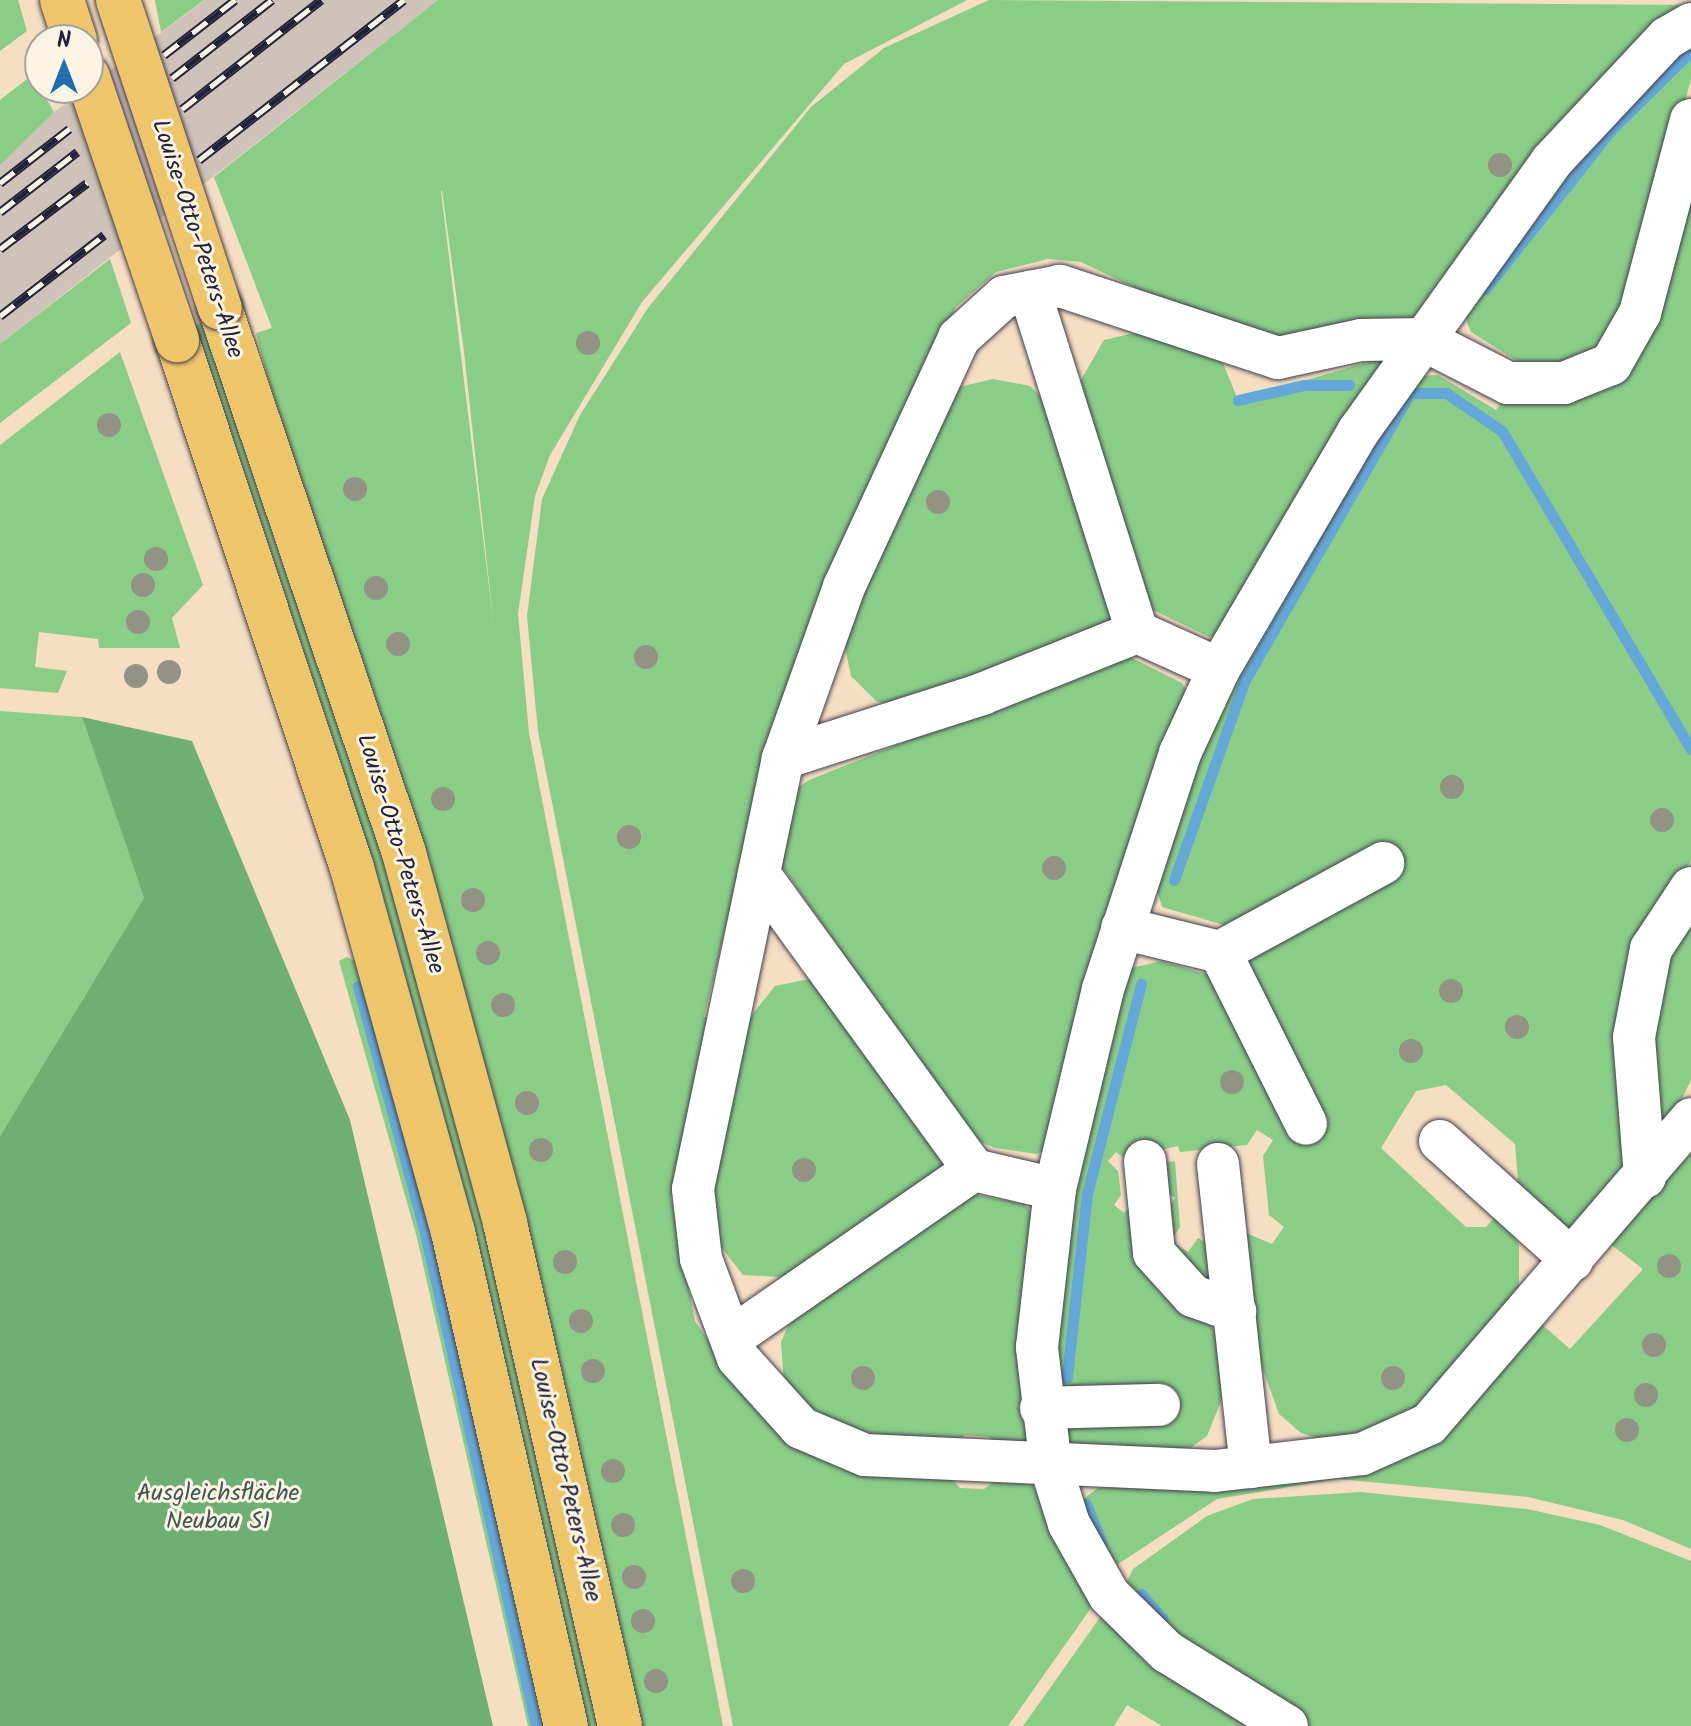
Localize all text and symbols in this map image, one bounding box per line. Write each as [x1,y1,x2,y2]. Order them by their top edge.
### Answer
north arrow [24,24,104,104]
text: N [57,24,71,59]
street label: Louise-Otto-Peters-Allee [145,116,249,362]
street label: Louise-Otto-Peters-Allee [350,730,450,978]
street label: Louise-Otto-Peters-Allee [523,1355,607,1605]
park label: Ausgleichsfläche Neubau S1 [137,1480,299,1536]

